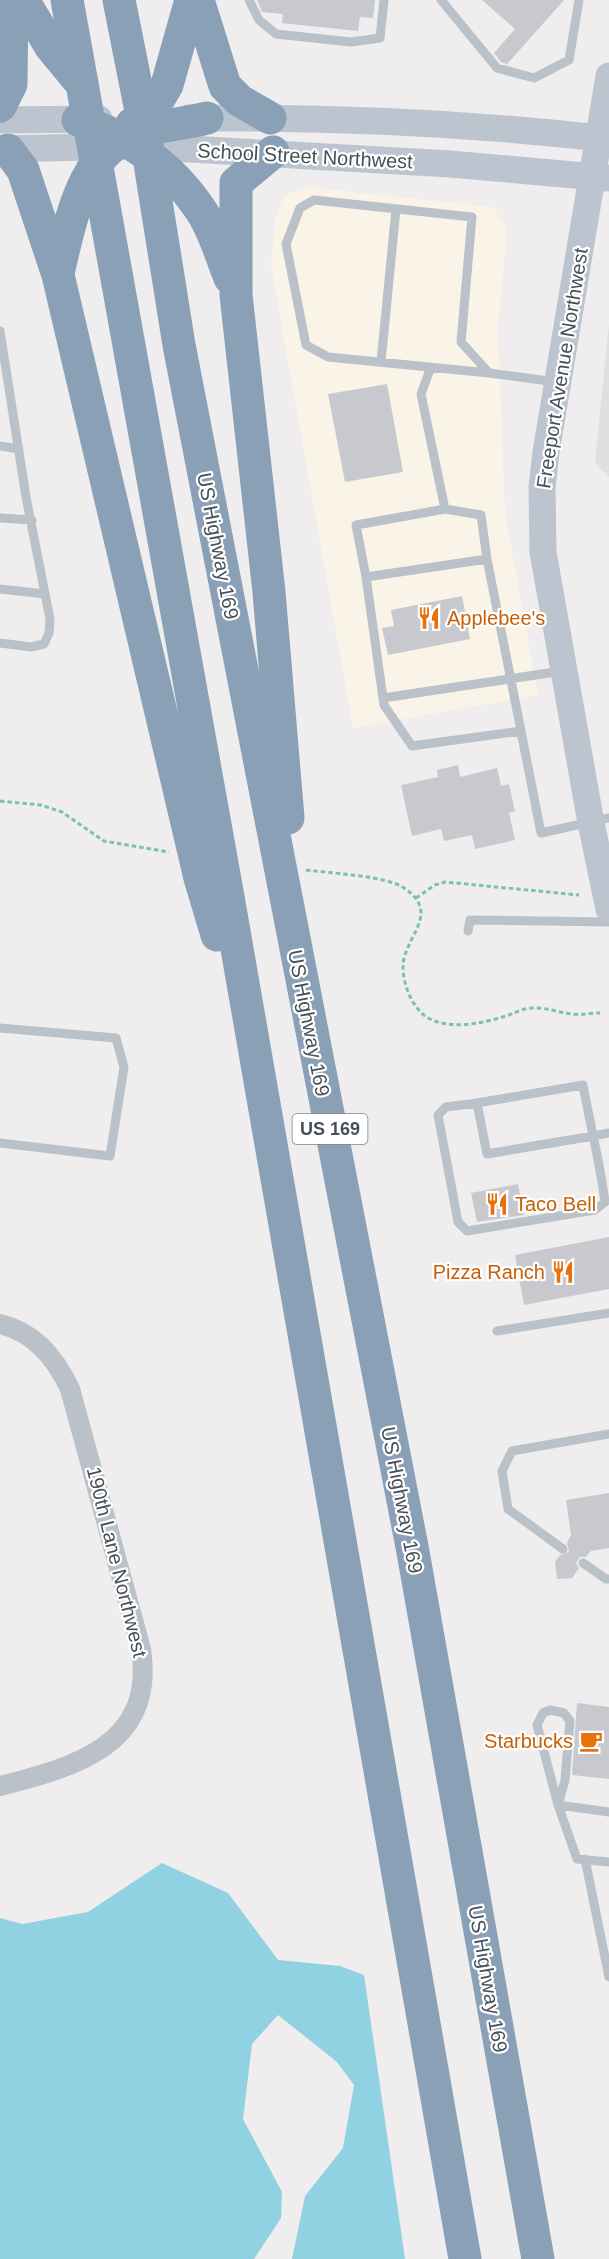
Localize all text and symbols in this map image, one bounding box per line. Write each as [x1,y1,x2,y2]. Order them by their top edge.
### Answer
street label: School Street Northwest [197,139,414,173]
street label: Freeport Avenue Northwest [532,246,592,490]
street label: US Highway 169 [193,471,243,621]
restaurant icon: Applebee's [416,605,442,631]
place label: Applebee's [447,607,545,629]
street label: US Highway 169 [284,948,334,1098]
road number: US 169 [292,1114,368,1144]
restaurant icon: Taco Bell [484,1191,510,1217]
place label: Taco Bell [515,1193,596,1215]
restaurant icon: Pizza Ranch [550,1259,576,1285]
place label: Pizza Ranch [433,1261,545,1283]
street label: US Highway 169 [377,1425,427,1575]
street label: 190th Lane Northwest [83,1464,151,1660]
cafe icon: Starbucks [578,1728,604,1754]
place label: Starbucks [484,1730,573,1752]
street label: US Highway 169 [464,1904,512,2054]

